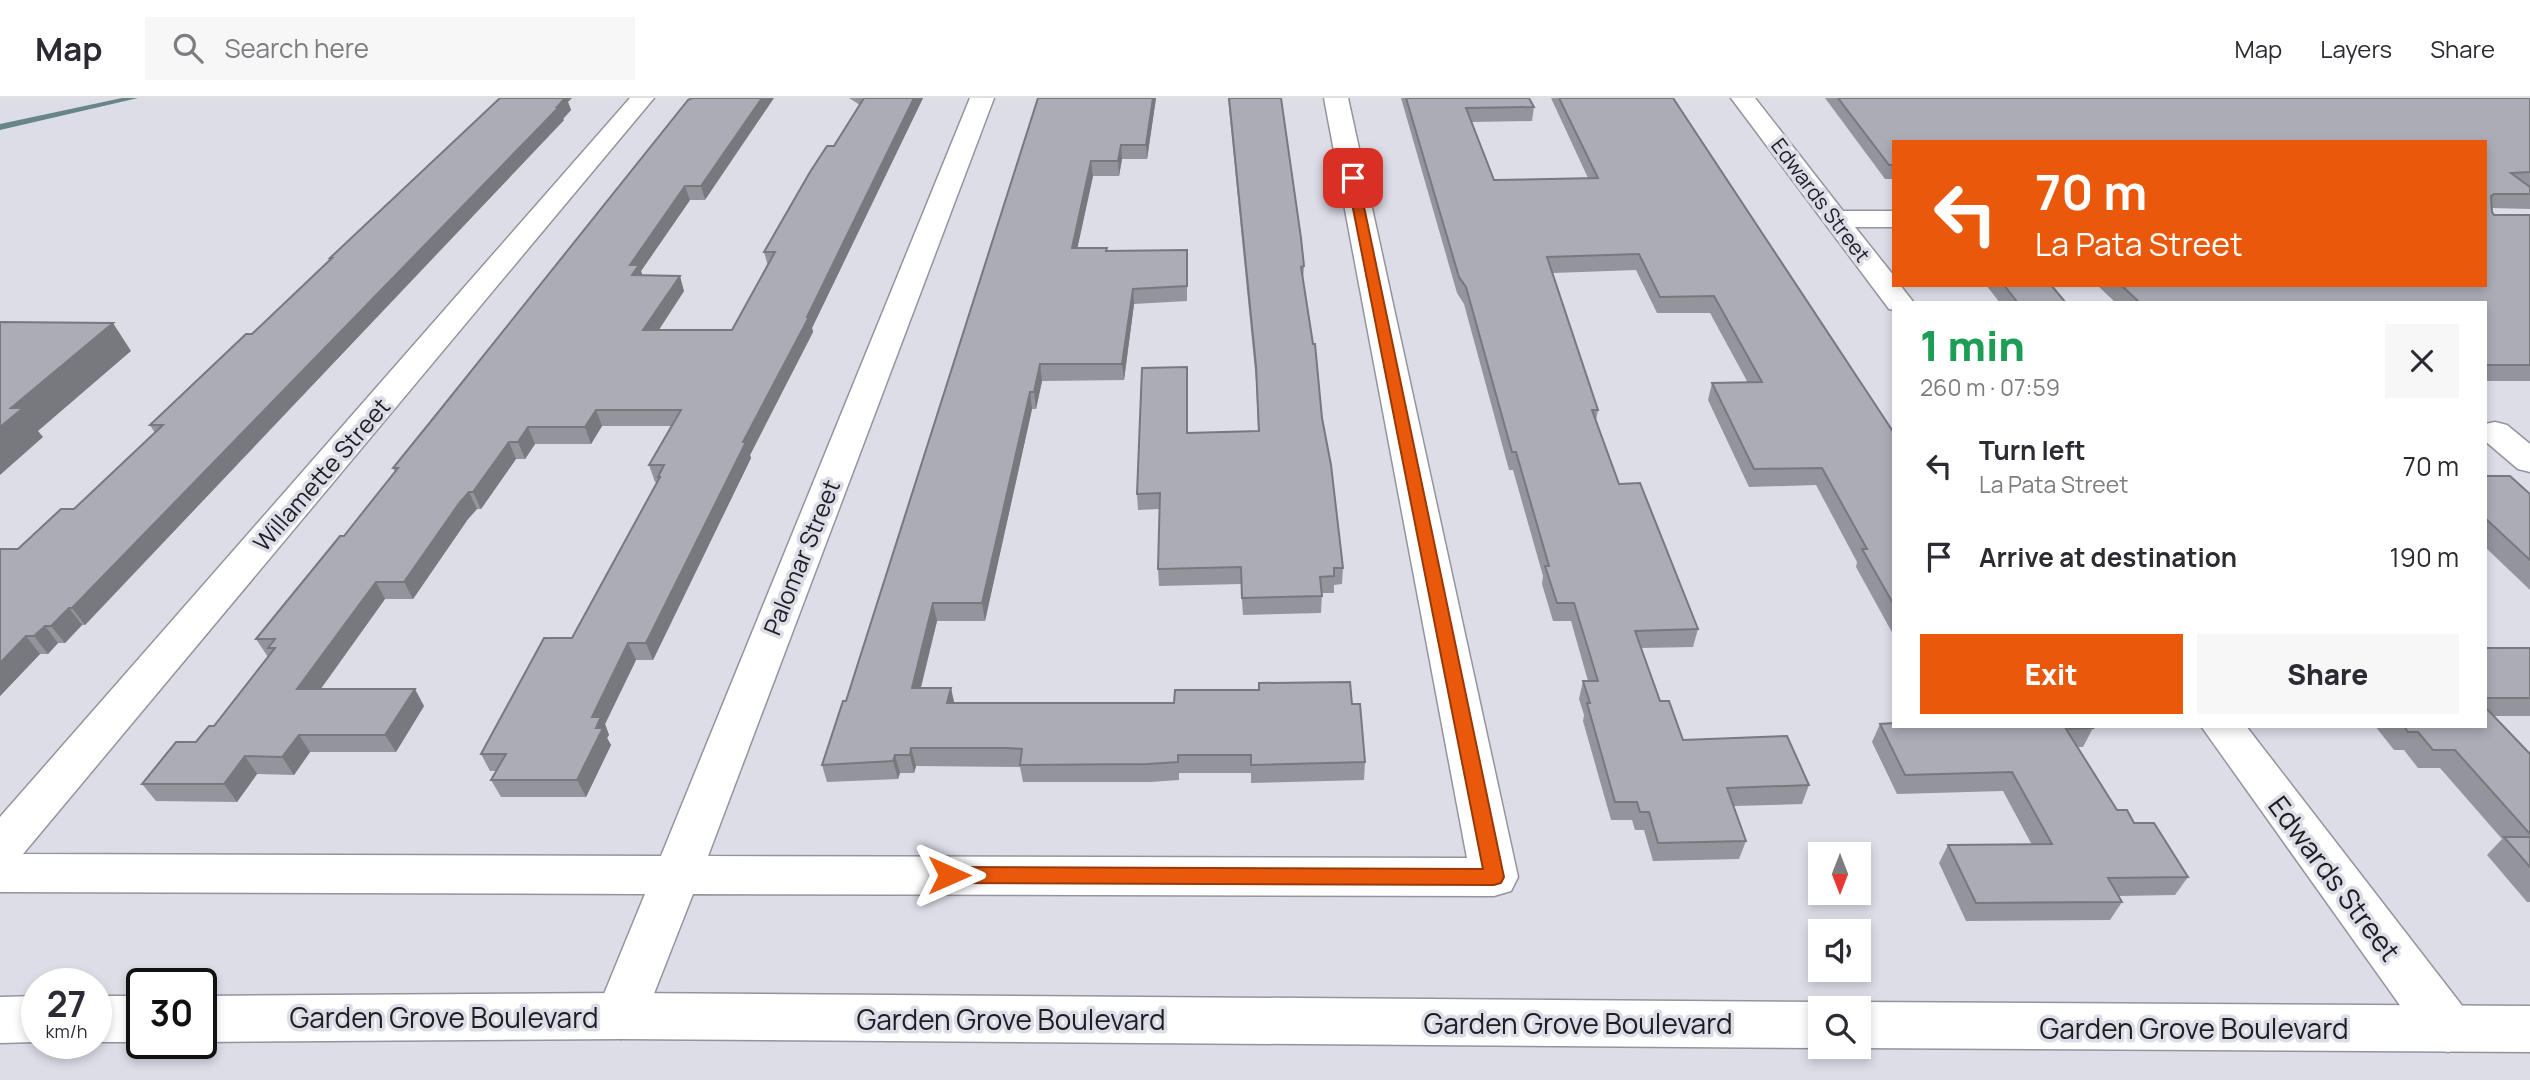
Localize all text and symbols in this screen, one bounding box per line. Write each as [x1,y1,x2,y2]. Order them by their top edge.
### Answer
search box [145,17,635,80]
text: Map [35,26,103,71]
icon: search [169,29,207,67]
text: Search here [225,30,369,66]
text: Map [2235,32,2282,65]
text: Layers [2320,32,2392,65]
text: Share [2430,32,2495,65]
street label: Edwards Street [1765,132,1877,268]
pin [1323,148,1383,208]
text: 70 m [2035,158,2147,225]
icon: arrive [1334,159,1372,197]
icon: left [1920,168,2011,259]
text: La Pata Street [2035,222,2243,266]
text: 1 min [1920,316,2025,374]
button: close [2385,324,2459,398]
text: 260 m · 07:59 [1920,371,2060,403]
street label: Willamette Street [245,390,397,558]
text: Turn left [1979,432,2086,468]
icon: left [1920,447,1958,485]
text: 70 m [2403,448,2459,484]
text: La Pata Street [1979,468,2128,500]
street label: Palomar Street [755,474,847,640]
icon: arrive [1920,538,1958,576]
text: Arrive at destination [1979,539,2237,575]
text: 190 m [2390,539,2459,575]
button: Exit [1920,634,2183,714]
button: Share [2197,634,2459,714]
street label: Edwards Street [2260,788,2410,968]
position arrow [912,838,986,912]
north arrow [1808,842,1871,905]
map controls [1808,842,1871,1059]
button: sound [1808,919,1871,982]
speed limit sign: 30 [126,968,217,1059]
text: 27 [47,980,86,1028]
button: search [1808,996,1871,1059]
street label: Garden Grove Boulevard [289,998,599,1036]
street label: Garden Grove Boulevard [856,1000,1166,1038]
street label: Garden Grove Boulevard [1423,1004,1733,1042]
street label: Garden Grove Boulevard [2039,1009,2349,1047]
text: km/h [46,1019,87,1043]

